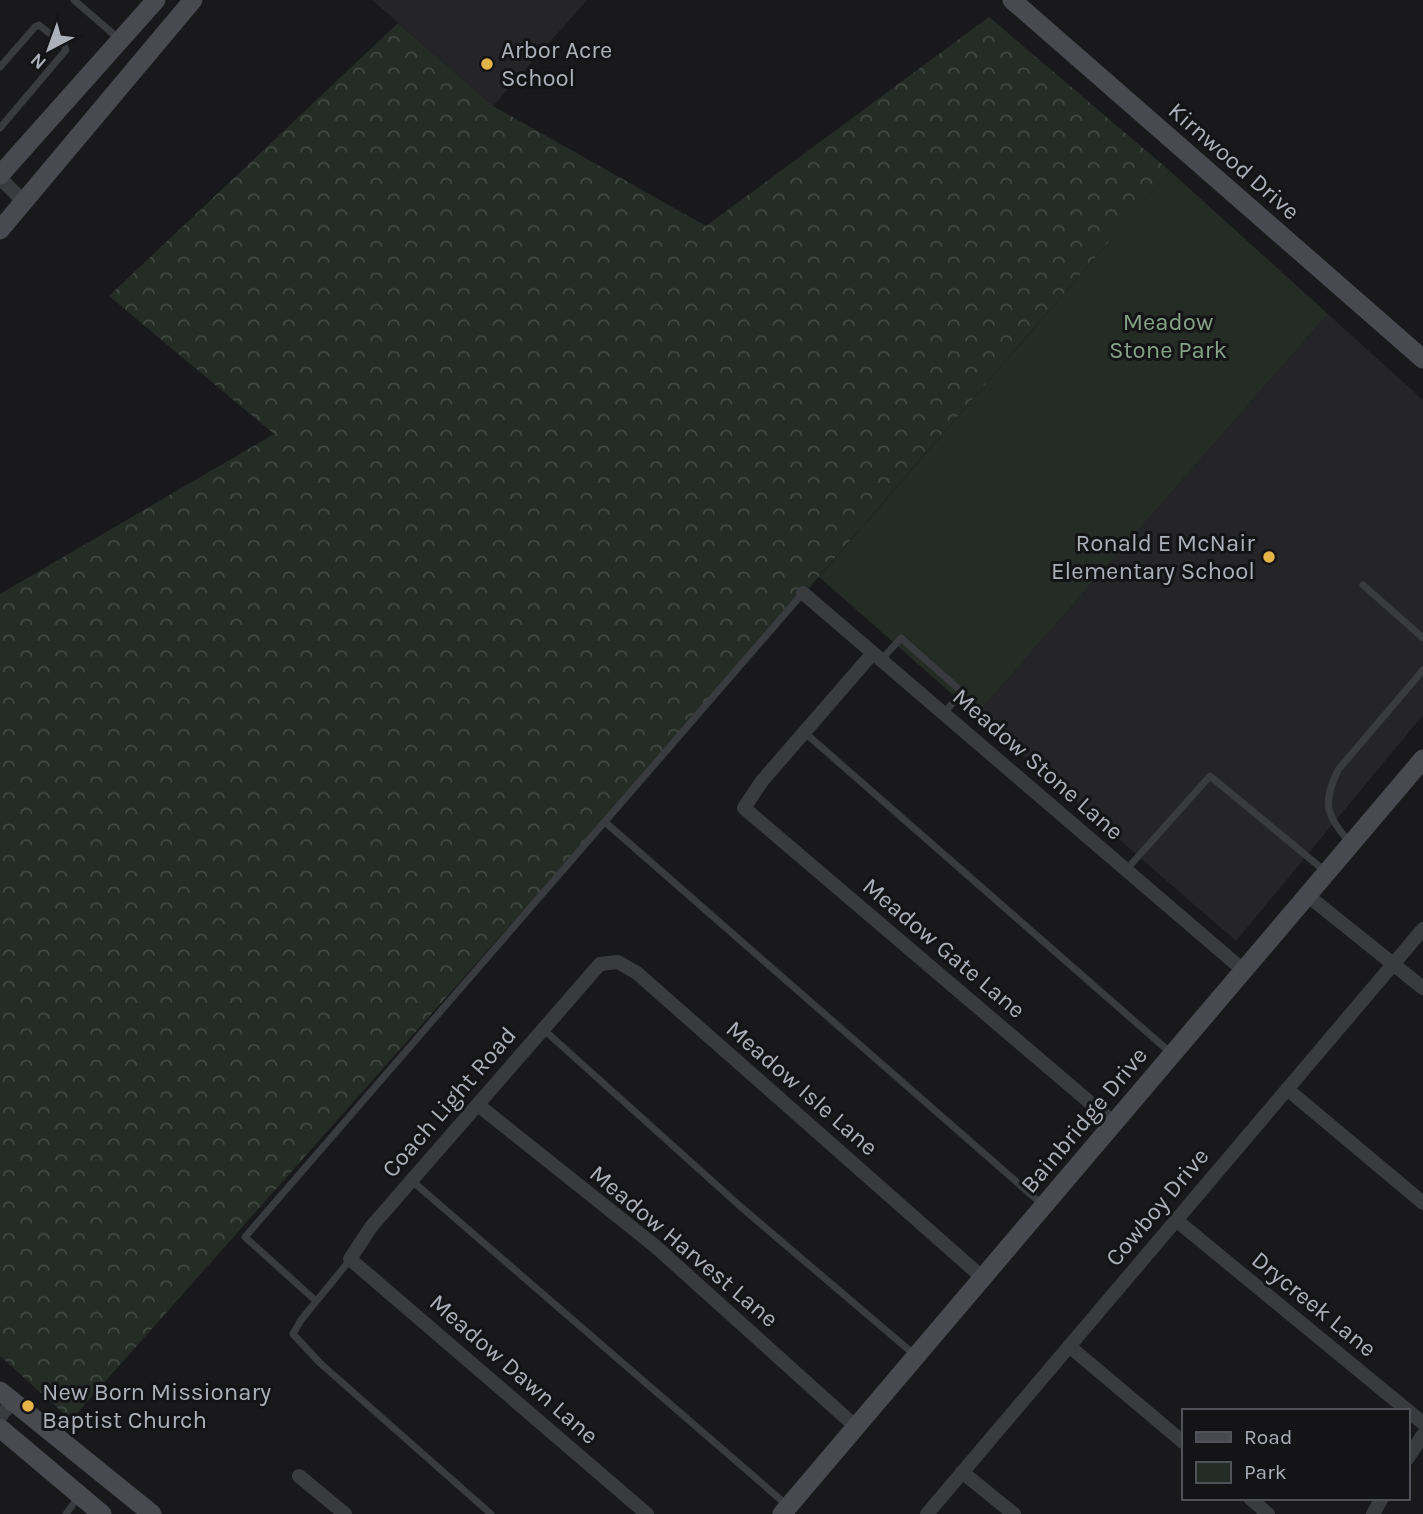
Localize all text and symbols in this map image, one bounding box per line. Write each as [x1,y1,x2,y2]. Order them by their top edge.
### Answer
north arrow [14,14,84,84]
place label: Arbor Acre School [501,36,612,92]
text: N [26,48,51,74]
marker: Arbor Acre School [479,56,495,72]
street label: Kirnwood Drive [1163,96,1305,226]
park label: Meadow Stone Park [1109,308,1227,364]
place label: Ronald E McNair Elementary School [1051,529,1255,585]
marker: Ronald E McNair Elementary School [1261,549,1277,565]
street label: Meadow Stone Lane [947,682,1129,846]
street label: Meadow Gate Lane [857,872,1031,1024]
street label: Meadow Isle Lane [721,1015,883,1161]
street label: Coach Light Road [376,1021,522,1183]
street label: Bainbridge Drive [1015,1041,1153,1199]
street label: Cowboy Drive [1100,1142,1214,1272]
street label: Meadow Harvest Lane [584,1159,784,1333]
street label: Drycreek Lane [1246,1245,1382,1363]
street label: Meadow Dawn Lane [424,1288,604,1450]
place label: New Born Missionary Baptist Church [42,1378,271,1434]
marker: New Born Missionary Baptist Church [20,1398,36,1414]
legend [1182,1409,1409,1500]
text: Road [1244,1425,1292,1449]
text: Park [1244,1460,1287,1484]

